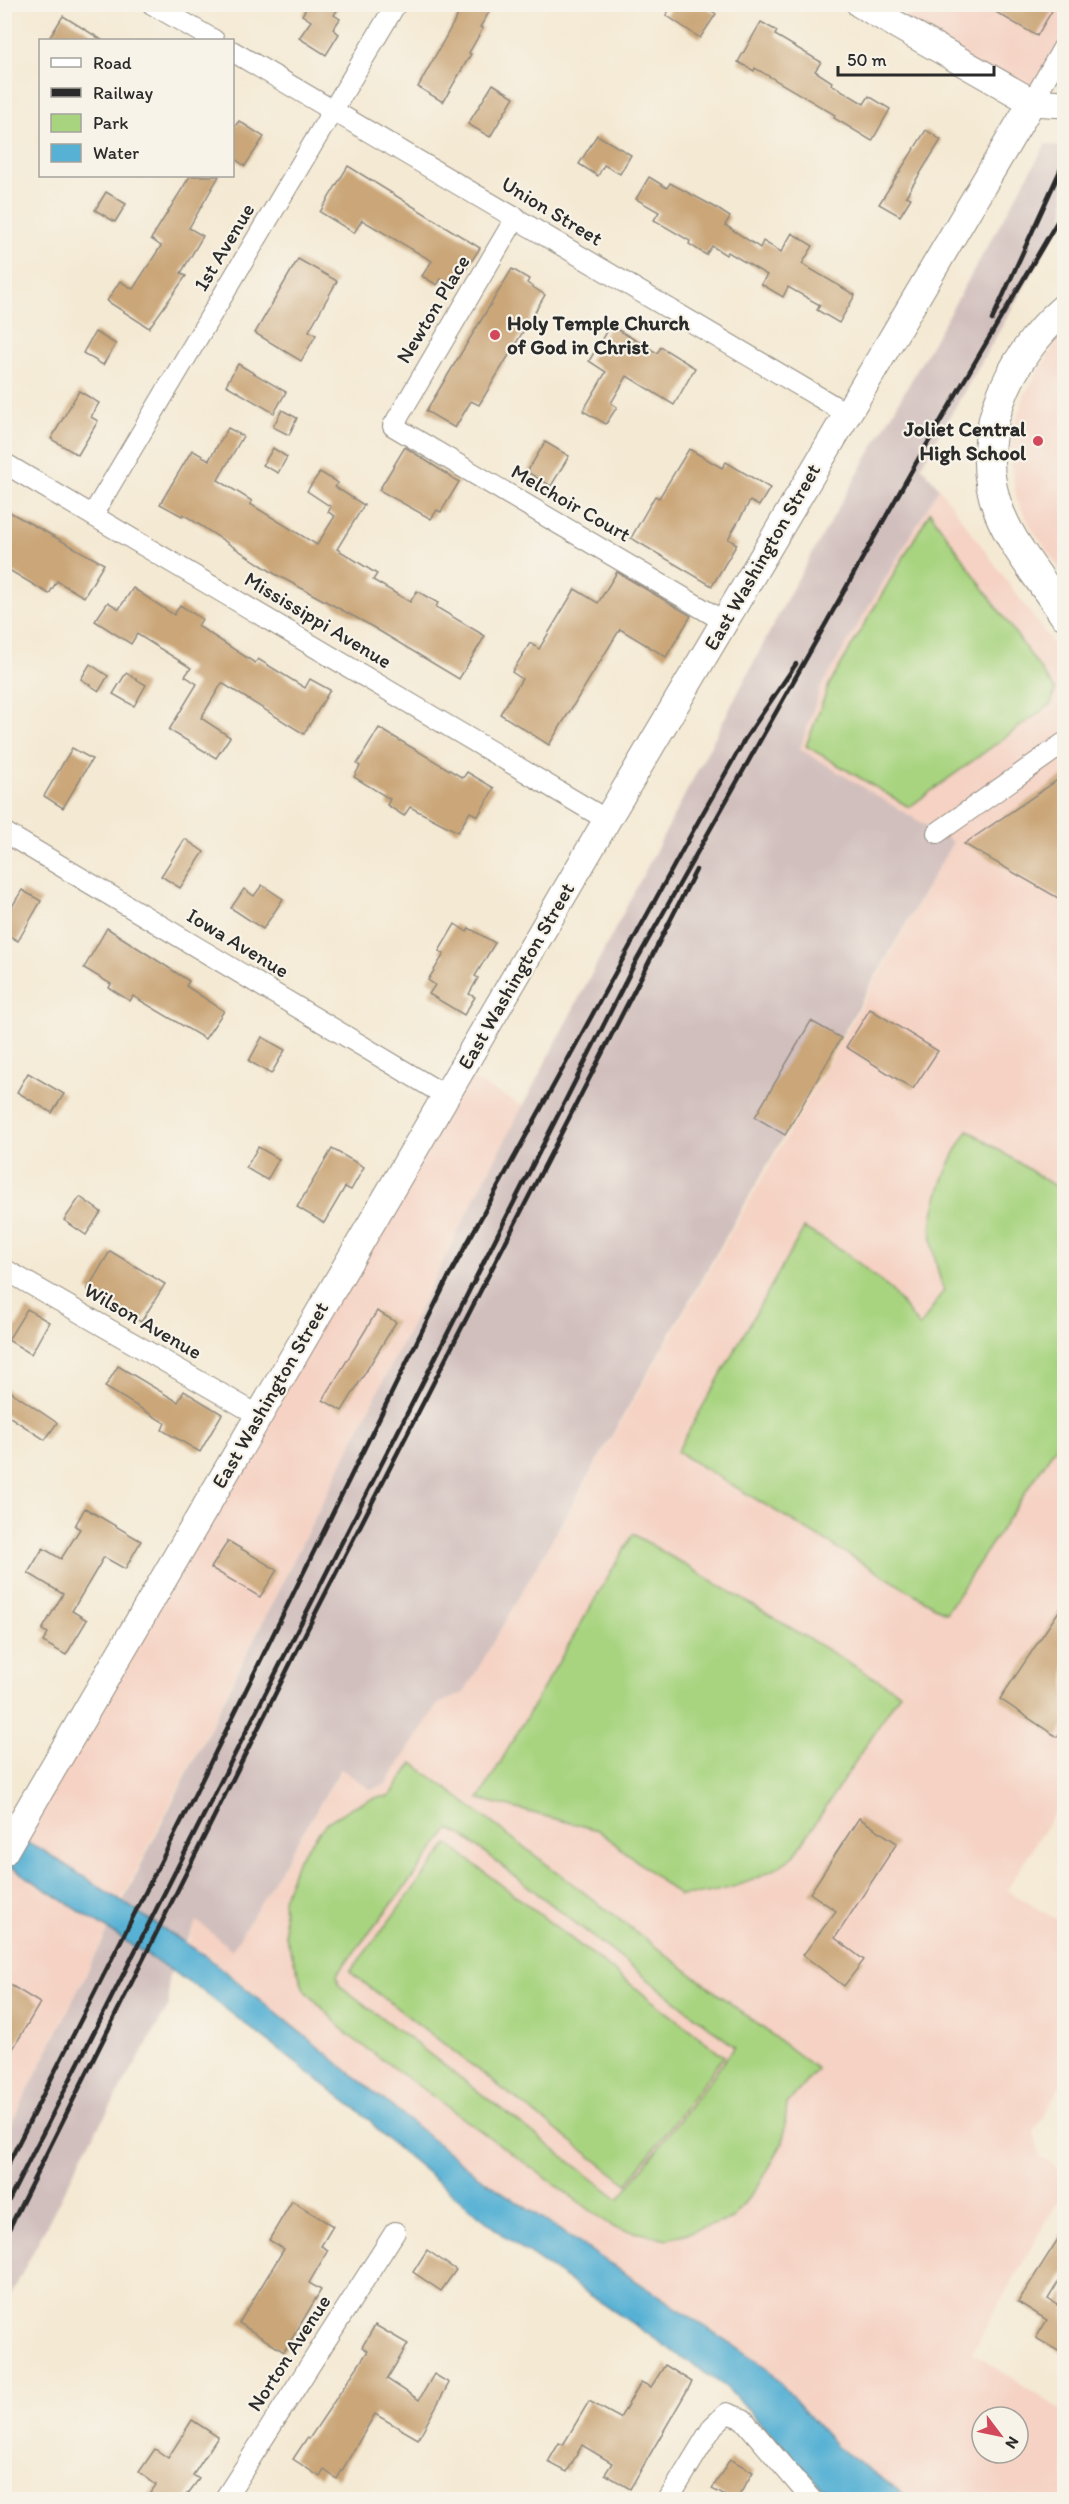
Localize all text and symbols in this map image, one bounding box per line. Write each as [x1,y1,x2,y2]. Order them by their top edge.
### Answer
legend [39,39,234,177]
scale bar [838,39,994,77]
text: 50 m [847,49,887,71]
text: Road [93,52,132,74]
text: Railway [93,82,154,104]
text: Park [93,112,128,134]
text: Water [93,142,139,164]
street label: Union Street [497,171,608,251]
street label: 1st Avenue [188,198,260,295]
street label: Newton Place [390,250,475,367]
place label: Holy Temple Church of God in Christ [507,310,690,359]
marker: Holy Temple Church of God in Christ [488,328,502,342]
place label: Joliet Central High School [903,416,1027,466]
marker: Joliet Central High School [1031,434,1045,448]
street label: Melchoir Court [507,458,636,547]
street label: East Washington Street [698,459,825,655]
street label: Mississippi Avenue [240,566,396,673]
street label: East Washington Street [452,878,579,1074]
street label: Iowa Avenue [183,902,294,983]
street label: Wilson Avenue [80,1277,207,1364]
street label: East Washington Street [206,1297,333,1493]
street label: Norton Avenue [242,2290,336,2416]
north arrow [970,2405,1030,2465]
text: N [1001,2433,1023,2452]

